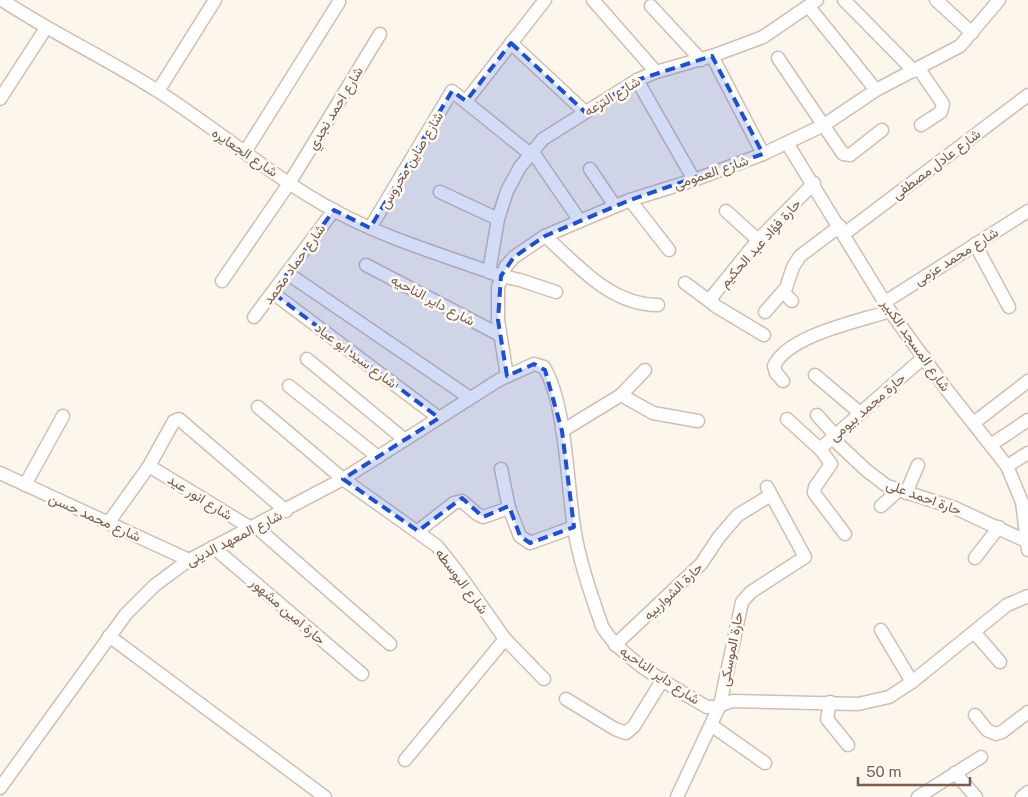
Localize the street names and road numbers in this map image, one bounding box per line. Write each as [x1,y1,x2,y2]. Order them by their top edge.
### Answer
street label: شارع احمد نجدي [304,64,369,154]
street label: شارع الترعه [581,73,645,122]
street label: شارع صاين محروس [376,109,449,213]
street label: شارع الجعايره [207,124,281,182]
street label: شارع عادل مصطفى [889,126,985,205]
street label: شارع العمومى [672,152,751,195]
street label: حارة فؤاد عبد الحكيم [716,195,805,291]
street label: شارع حماد محمد [260,221,331,309]
street label: شارع محمد عزمى [911,224,1002,291]
street label: شارع داير الناحيه [387,271,478,331]
street label: شارع المسجد الكبير [875,295,954,396]
street label: شارع سيد ابو عياد [310,319,400,393]
street label: حارة محمد بيومى [826,370,909,445]
street label: شارع انور عيد [163,471,235,526]
street label: حارة احمد على [884,476,964,519]
street label: شارع محمد حسن [45,490,143,547]
street label: شارع المعهد الدينى [183,507,286,572]
street label: شارع البوسطه [430,545,492,619]
street label: حارة الشواربيه [640,559,707,624]
street label: حارة امين مشهور [246,574,329,649]
street label: حارة الموسكى [716,610,747,688]
street label: شارع داير الناحيه [615,642,703,710]

